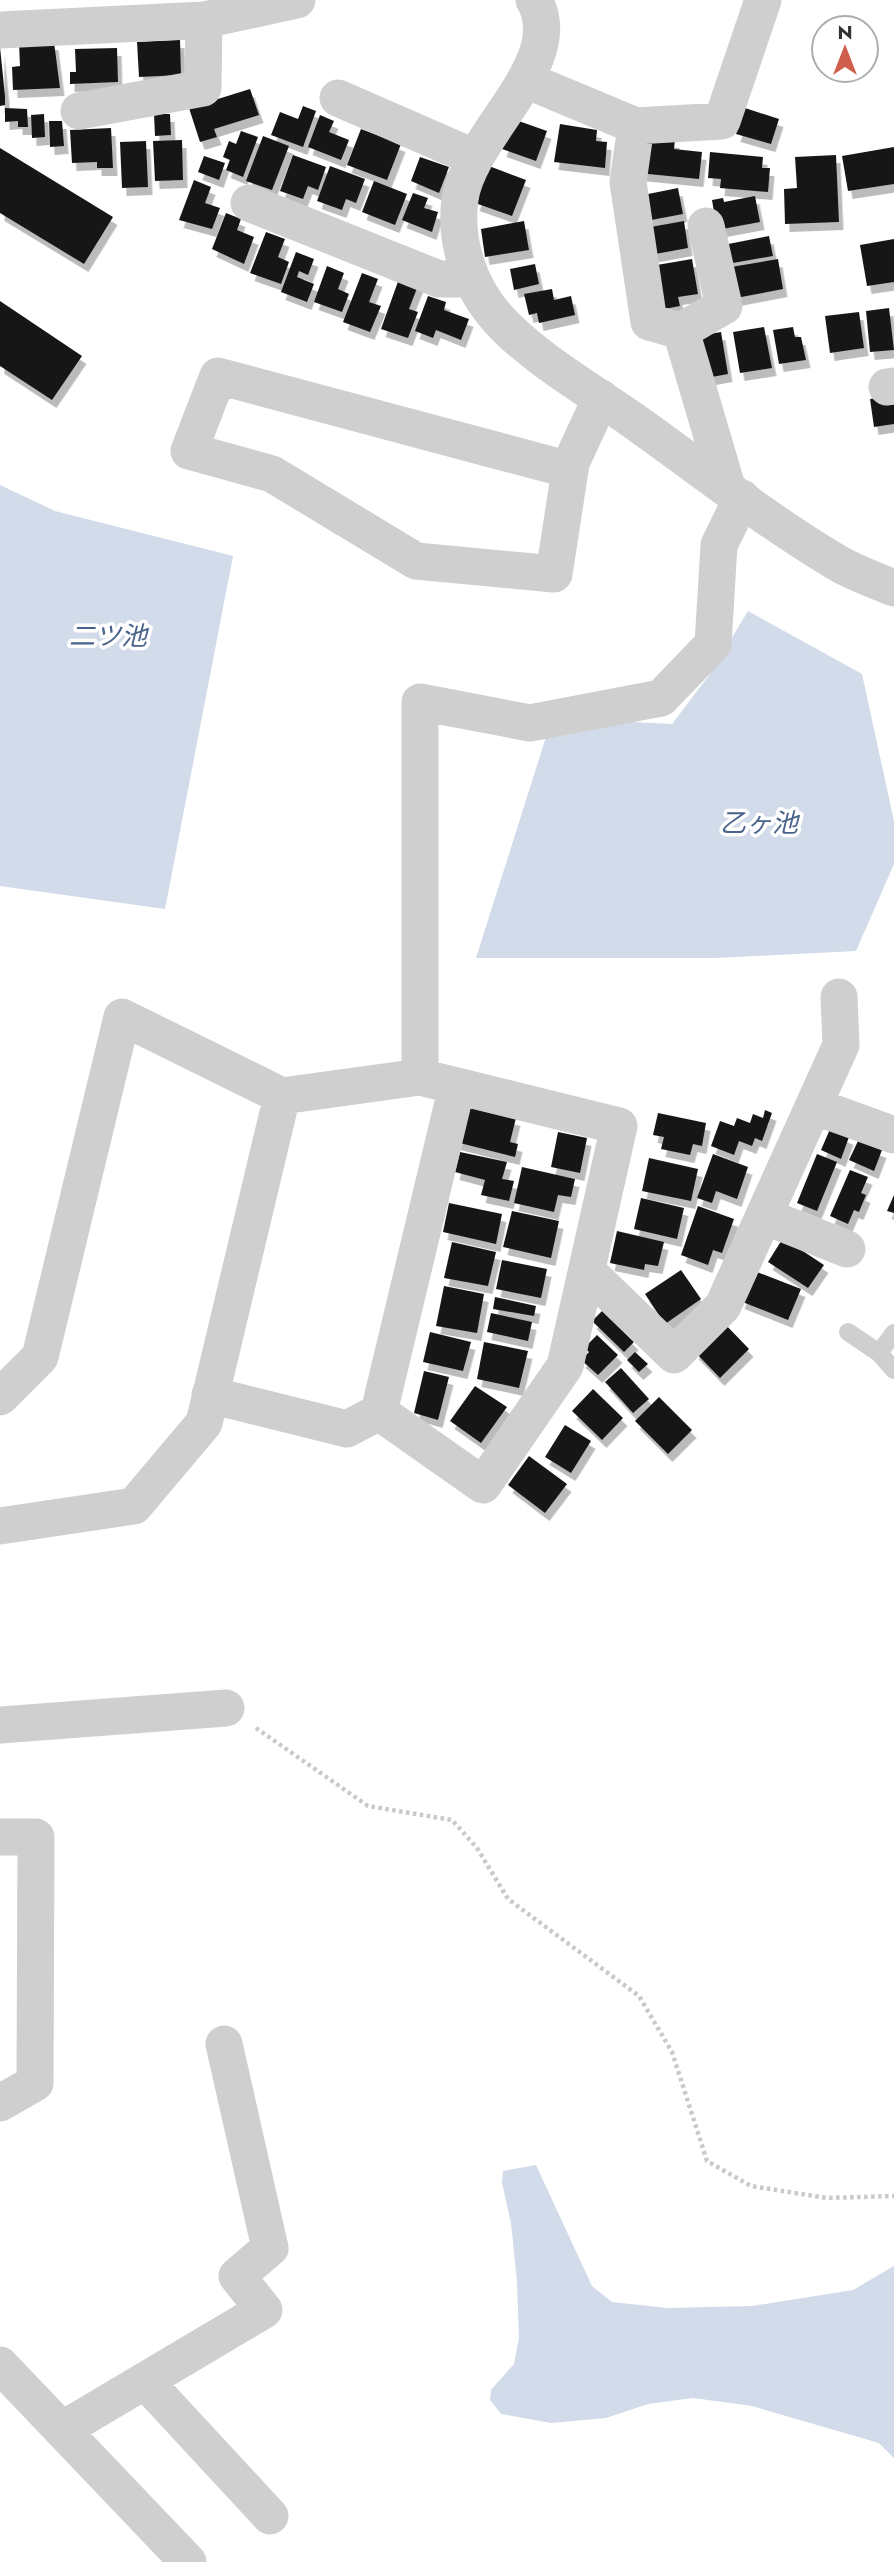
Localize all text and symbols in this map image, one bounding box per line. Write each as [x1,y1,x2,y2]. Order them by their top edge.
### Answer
north arrow [810,14,880,84]
text: N [837,19,853,46]
water label: 二ツ池 [69,617,150,655]
water label: 乙ヶ池 [720,804,801,842]

